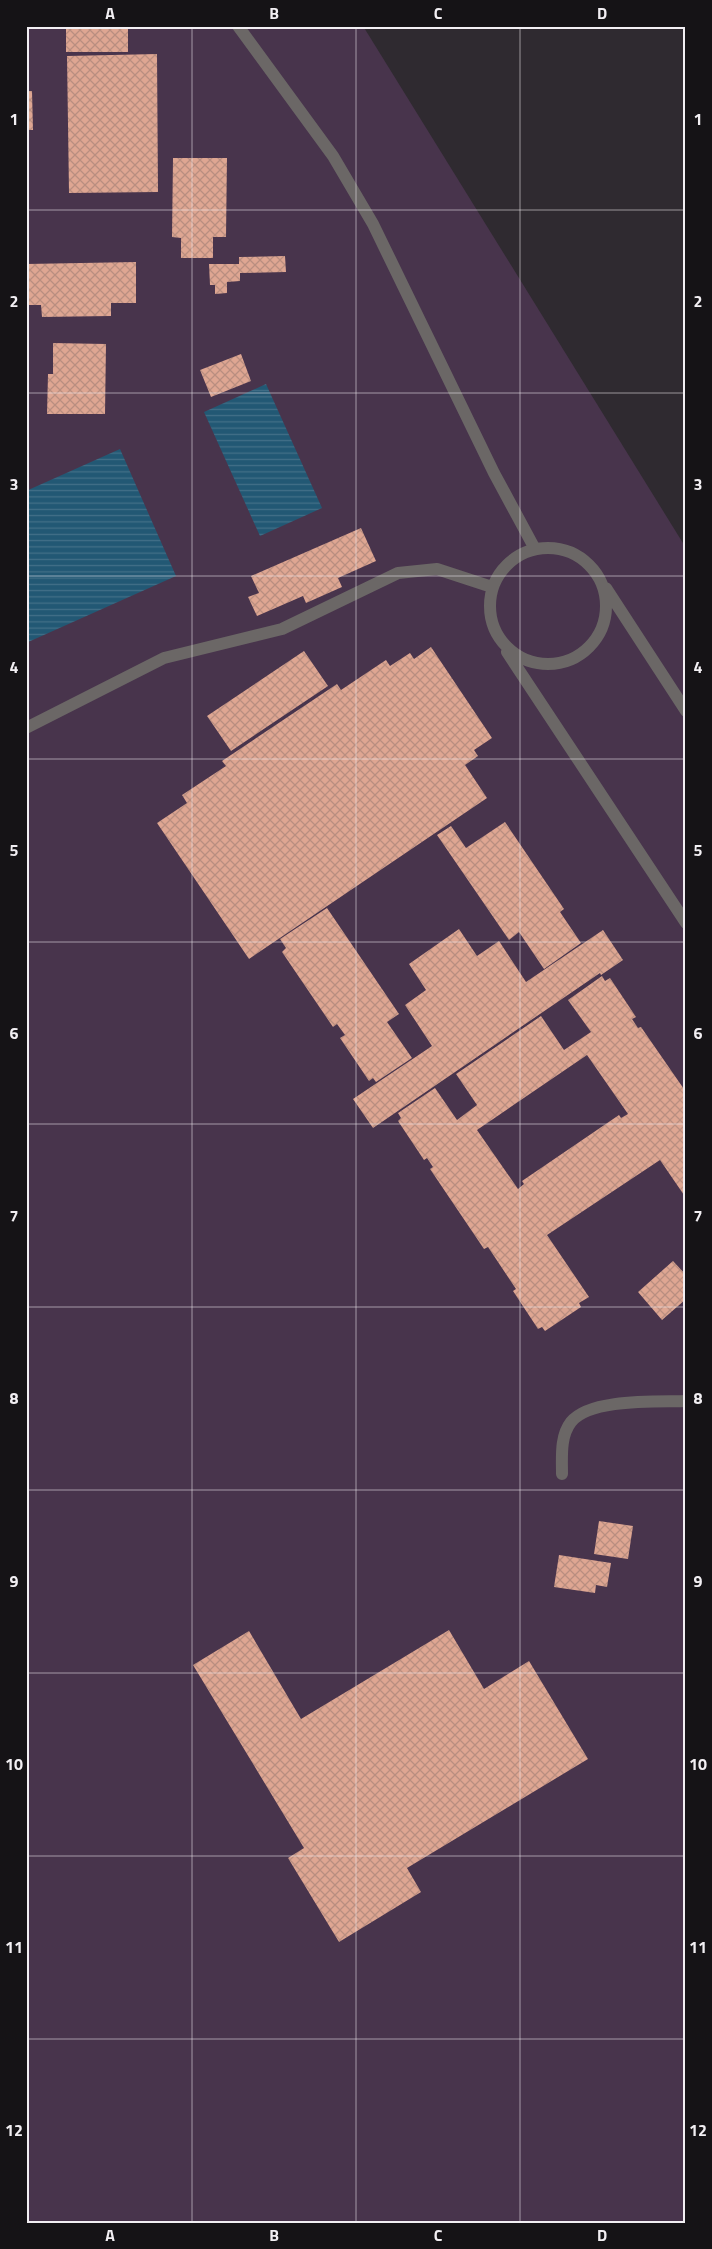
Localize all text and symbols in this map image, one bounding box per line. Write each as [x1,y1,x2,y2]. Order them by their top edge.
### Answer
text: A [105,1,115,25]
text: B [269,1,279,25]
text: C [434,1,443,25]
text: D [597,1,607,25]
text: 1 [10,107,18,131]
text: 1 [694,107,702,131]
text: 2 [10,289,18,313]
text: 2 [694,289,702,313]
text: 3 [10,472,18,496]
text: 3 [694,472,702,496]
text: 4 [10,655,19,679]
text: 4 [694,655,703,679]
text: 5 [10,838,19,862]
text: 5 [694,838,703,862]
text: 6 [10,1021,19,1045]
text: 6 [694,1021,703,1045]
text: 7 [10,1204,18,1228]
text: 7 [694,1204,702,1228]
text: 8 [10,1386,19,1410]
text: 8 [694,1386,703,1410]
text: 9 [10,1569,19,1593]
text: 9 [694,1569,703,1593]
text: 10 [5,1752,23,1776]
text: 10 [689,1752,707,1776]
text: 11 [5,1935,23,1959]
text: 11 [689,1935,707,1959]
text: 12 [5,2118,23,2142]
text: 12 [689,2118,707,2142]
text: A [105,2223,115,2247]
text: B [269,2223,279,2247]
text: C [434,2223,443,2247]
text: D [597,2223,607,2247]

